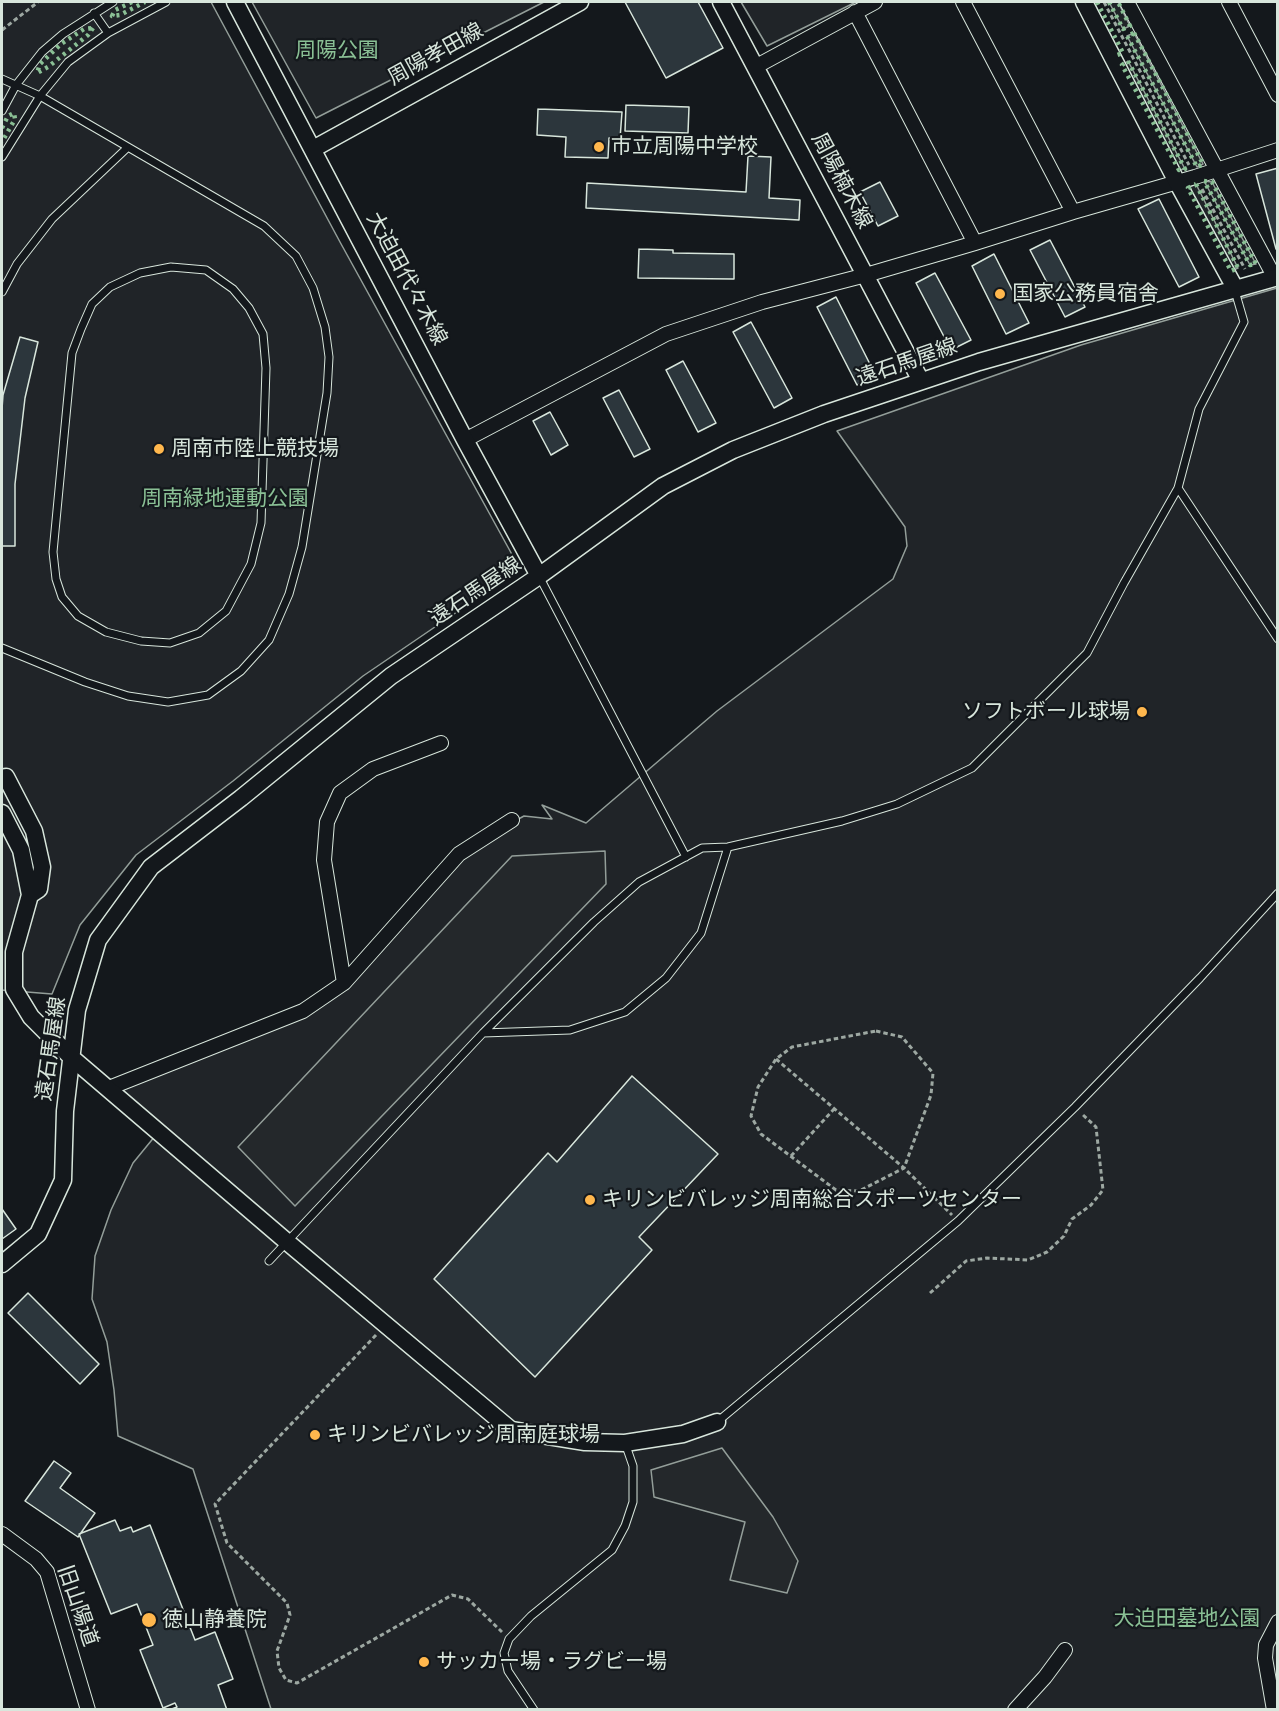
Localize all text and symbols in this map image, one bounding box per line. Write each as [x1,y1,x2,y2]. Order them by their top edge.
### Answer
street label: 周陽孝田線 [384,19,488,91]
park label: 周陽公園 [295,38,379,64]
street label: 周陽楠木線 [805,129,877,233]
place label: 市立周陽中学校 [611,134,758,160]
marker: 市立周陽中学校 [592,140,606,154]
street label: 大迫田代々木線 [360,208,452,350]
place label: 国家公務員宿舎 [1012,281,1159,307]
marker: 国家公務員宿舎 [993,287,1007,301]
street label: 遠石馬屋線 [853,334,961,392]
place label: 周南市陸上競技場 [171,436,339,462]
marker: 周南市陸上競技場 [152,442,166,456]
park label: 周南緑地運動公園 [141,486,309,512]
street label: 遠石馬屋線 [425,552,527,632]
place label: ソフトボール球場 [962,699,1130,725]
marker: ソフトボール球場 [1135,705,1149,719]
street label: 遠石馬屋線 [32,995,72,1103]
place label: キリンビバレッジ周南総合スポーツセンター [602,1187,1022,1213]
marker: キリンビバレッジ周南総合スポーツセンター [583,1193,597,1207]
place label: キリンビバレッジ周南庭球場 [327,1422,600,1448]
marker: キリンビバレッジ周南庭球場 [308,1428,322,1442]
street label: 旧山陽道 [51,1562,103,1650]
park label: 大迫田墓地公園 [1114,1606,1260,1632]
place label: 徳山静養院 [162,1607,267,1633]
marker: 徳山静養院 [140,1611,158,1629]
place label: サッカー場・ラグビー場 [436,1649,667,1675]
marker: サッカー場・ラグビー場 [417,1655,431,1669]

